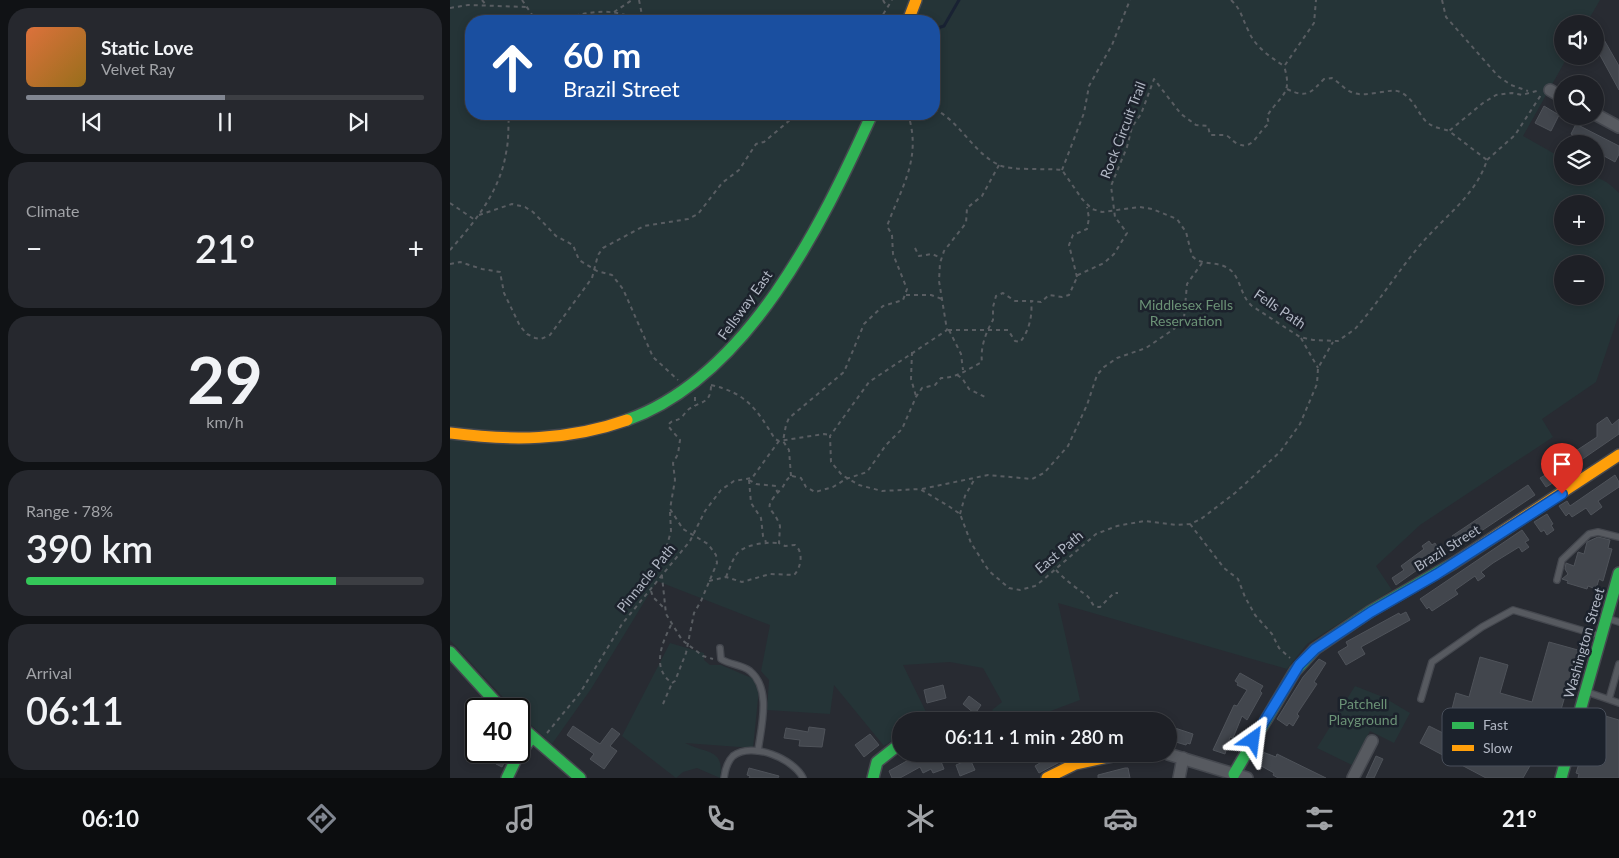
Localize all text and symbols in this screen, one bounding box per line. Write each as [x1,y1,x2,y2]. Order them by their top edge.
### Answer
map controls [1554,15,1604,305]
button: sound [1554,15,1604,65]
text: 60 m [563,33,641,75]
icon: ahead [480,35,545,100]
text: Static Love [101,36,193,59]
text: Velvet Ray [101,59,175,78]
text: Brazil Street [563,75,680,102]
button: search [1554,75,1604,125]
street label: Rock Circuit Trail [1096,79,1149,181]
icon: previous [78,108,106,136]
icon: pause [211,108,239,136]
icon: next [344,108,372,136]
button: layers [1554,135,1604,185]
button: + [1554,195,1604,245]
text: Climate [26,201,79,220]
text: 21° [195,225,255,271]
text: − [26,231,42,265]
text: + [408,231,424,265]
button: − [1554,255,1604,305]
street label: Fellsway East [714,267,775,343]
street label: Fells Path [1251,285,1309,332]
park label: Middlesex Fells Reservation [1139,296,1233,329]
text: 29 [187,340,263,418]
text: km/h [206,412,244,431]
pin [1541,443,1583,494]
icon: arrive [1548,450,1576,478]
text: Range · 78% [26,501,113,520]
street label: Brazil Street [1411,521,1483,574]
text: 390 km [26,525,153,571]
street label: East Path [1031,527,1086,577]
street label: Pinnacle Path [613,540,678,615]
street label: Washington Street [1560,586,1607,700]
text: Arrival [26,663,72,682]
text: 06:11 [26,687,124,733]
park label: Patchell Playground [1328,695,1398,728]
speed limit sign: 40 [465,698,530,763]
legend [1442,708,1606,766]
position arrow [1226,713,1278,765]
text: Fast [1483,716,1508,733]
text: 06:11 · 1 min · 280 m [945,725,1124,748]
text: Slow [1483,739,1513,756]
icon: directions [304,801,339,836]
icon: music [503,801,538,836]
icon: phone [703,801,738,836]
icon: climate [903,801,938,836]
icon: car [1103,801,1138,836]
icon: filters [1302,801,1337,836]
text: 06:10 [82,805,139,832]
text: 21° [1502,805,1537,832]

